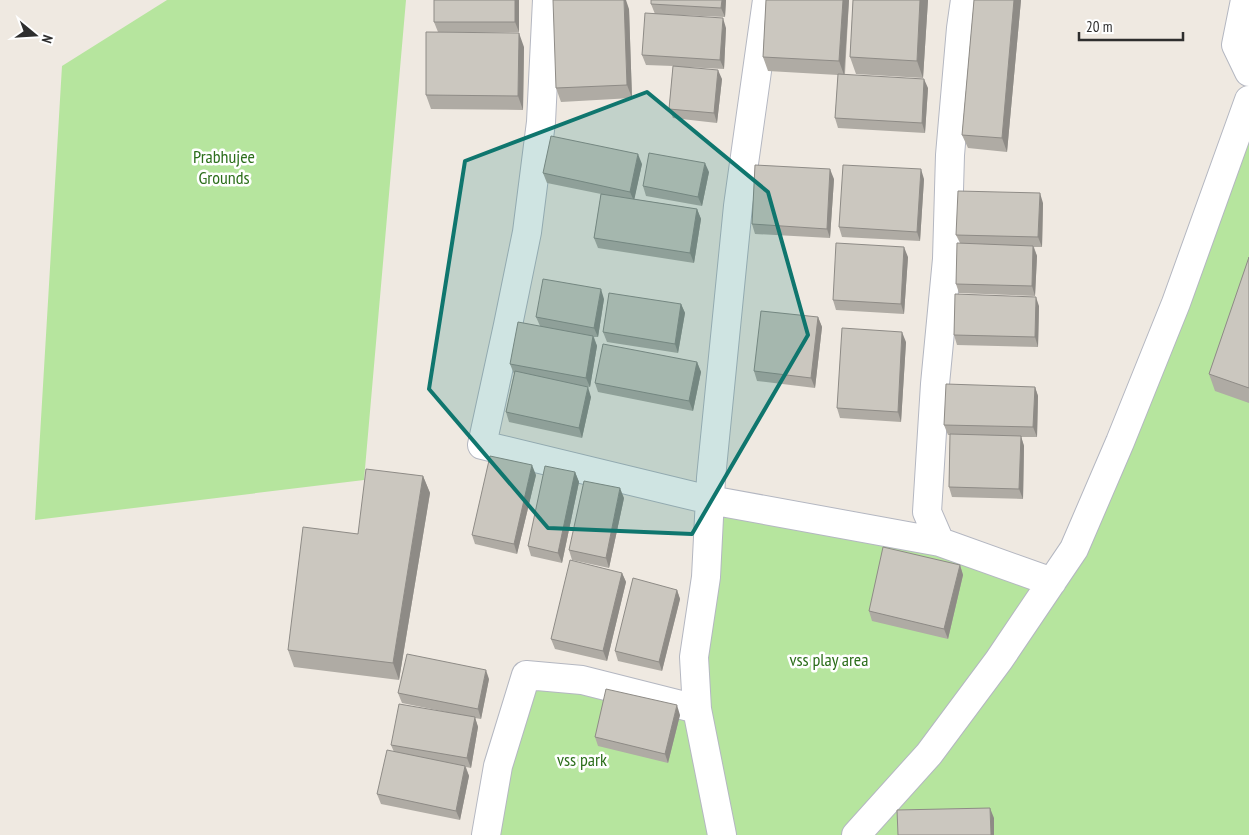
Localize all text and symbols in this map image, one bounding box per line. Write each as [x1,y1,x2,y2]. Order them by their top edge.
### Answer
north arrow [10,10,60,60]
scale bar [1079,10,1183,42]
text: 20 m [1086,17,1112,36]
text: N [38,33,57,45]
park label: Prabhujee Grounds [193,145,255,189]
park label: vss play area [789,648,869,671]
park label: vss park [557,748,607,771]

